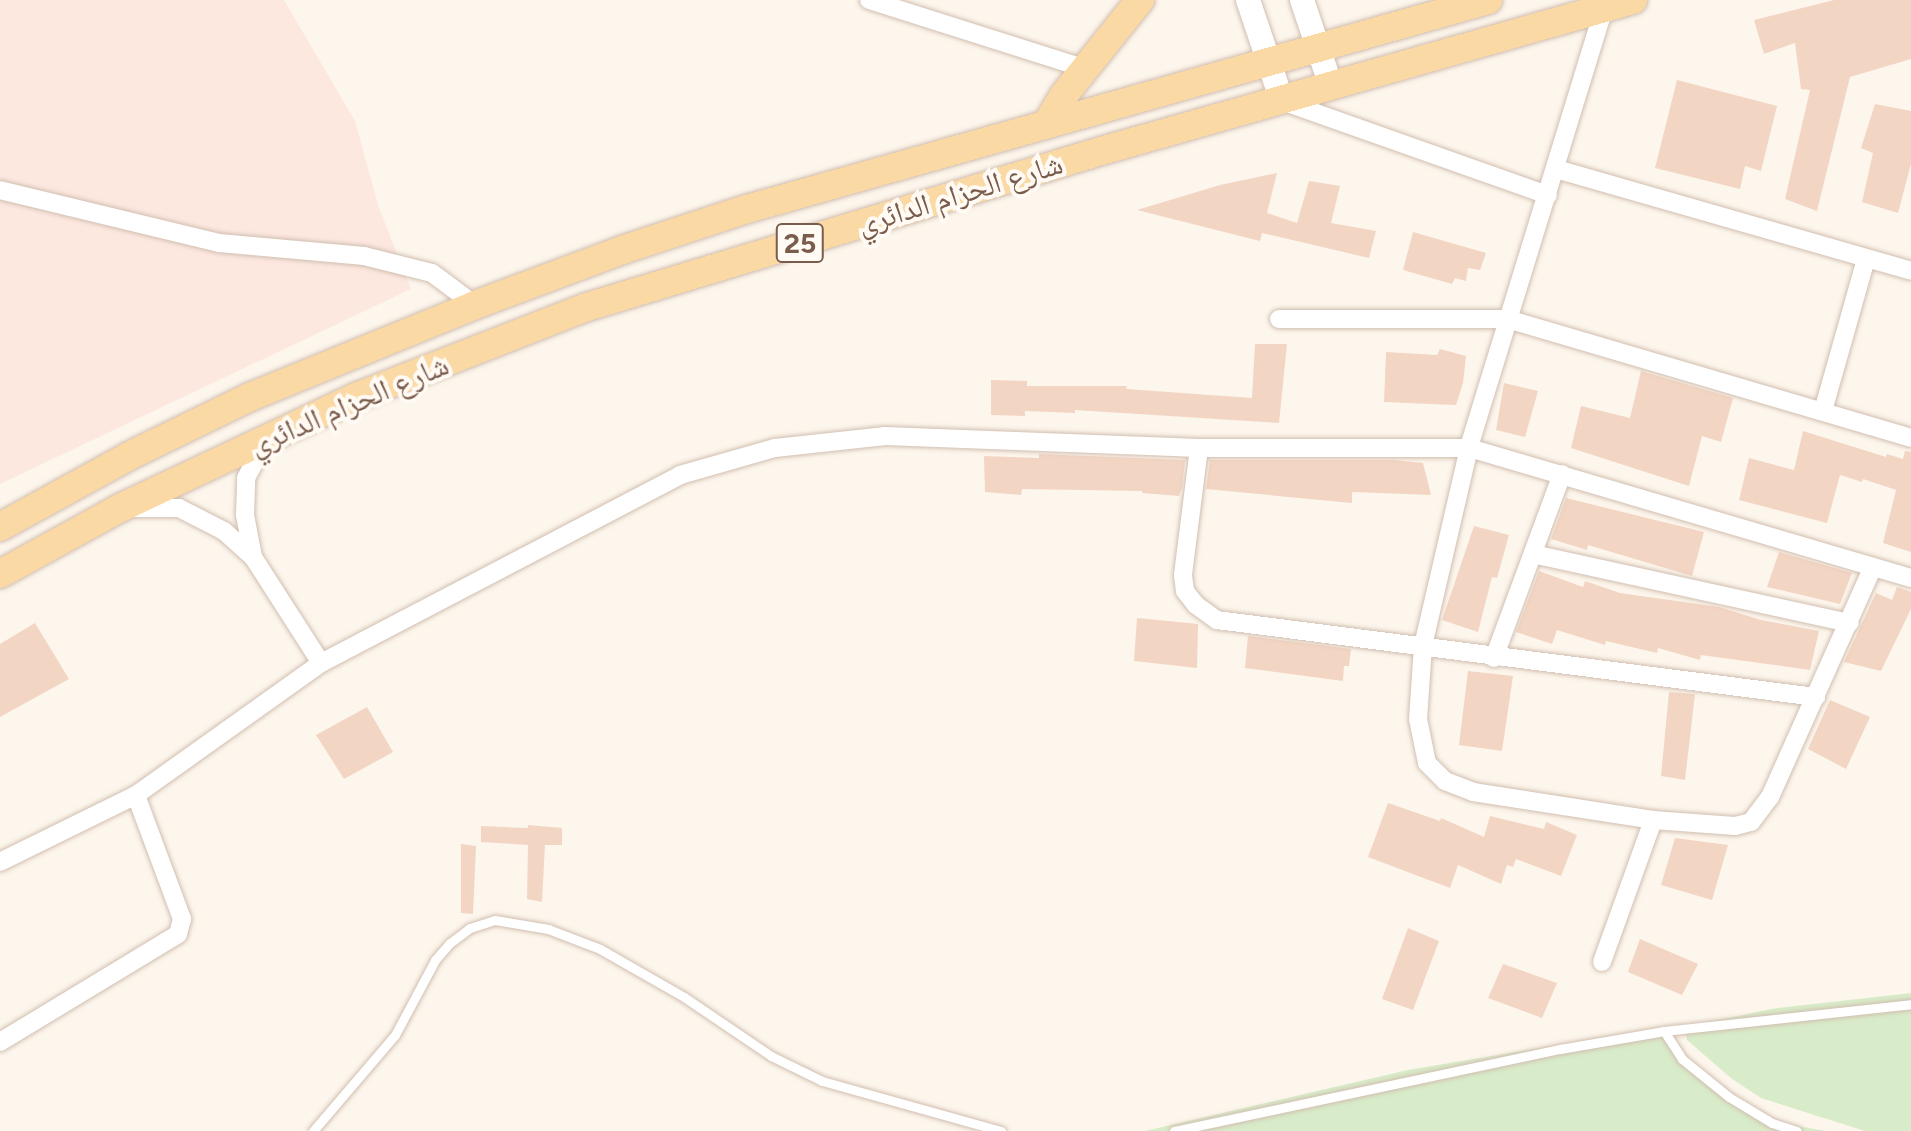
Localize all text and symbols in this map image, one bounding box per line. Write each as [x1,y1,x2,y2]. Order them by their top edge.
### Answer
street label: شارع الحزام الدائري [853,146,1067,242]
road number: 25 [774,219,826,267]
street label: شارع الحزام الدائري [244,347,454,463]

